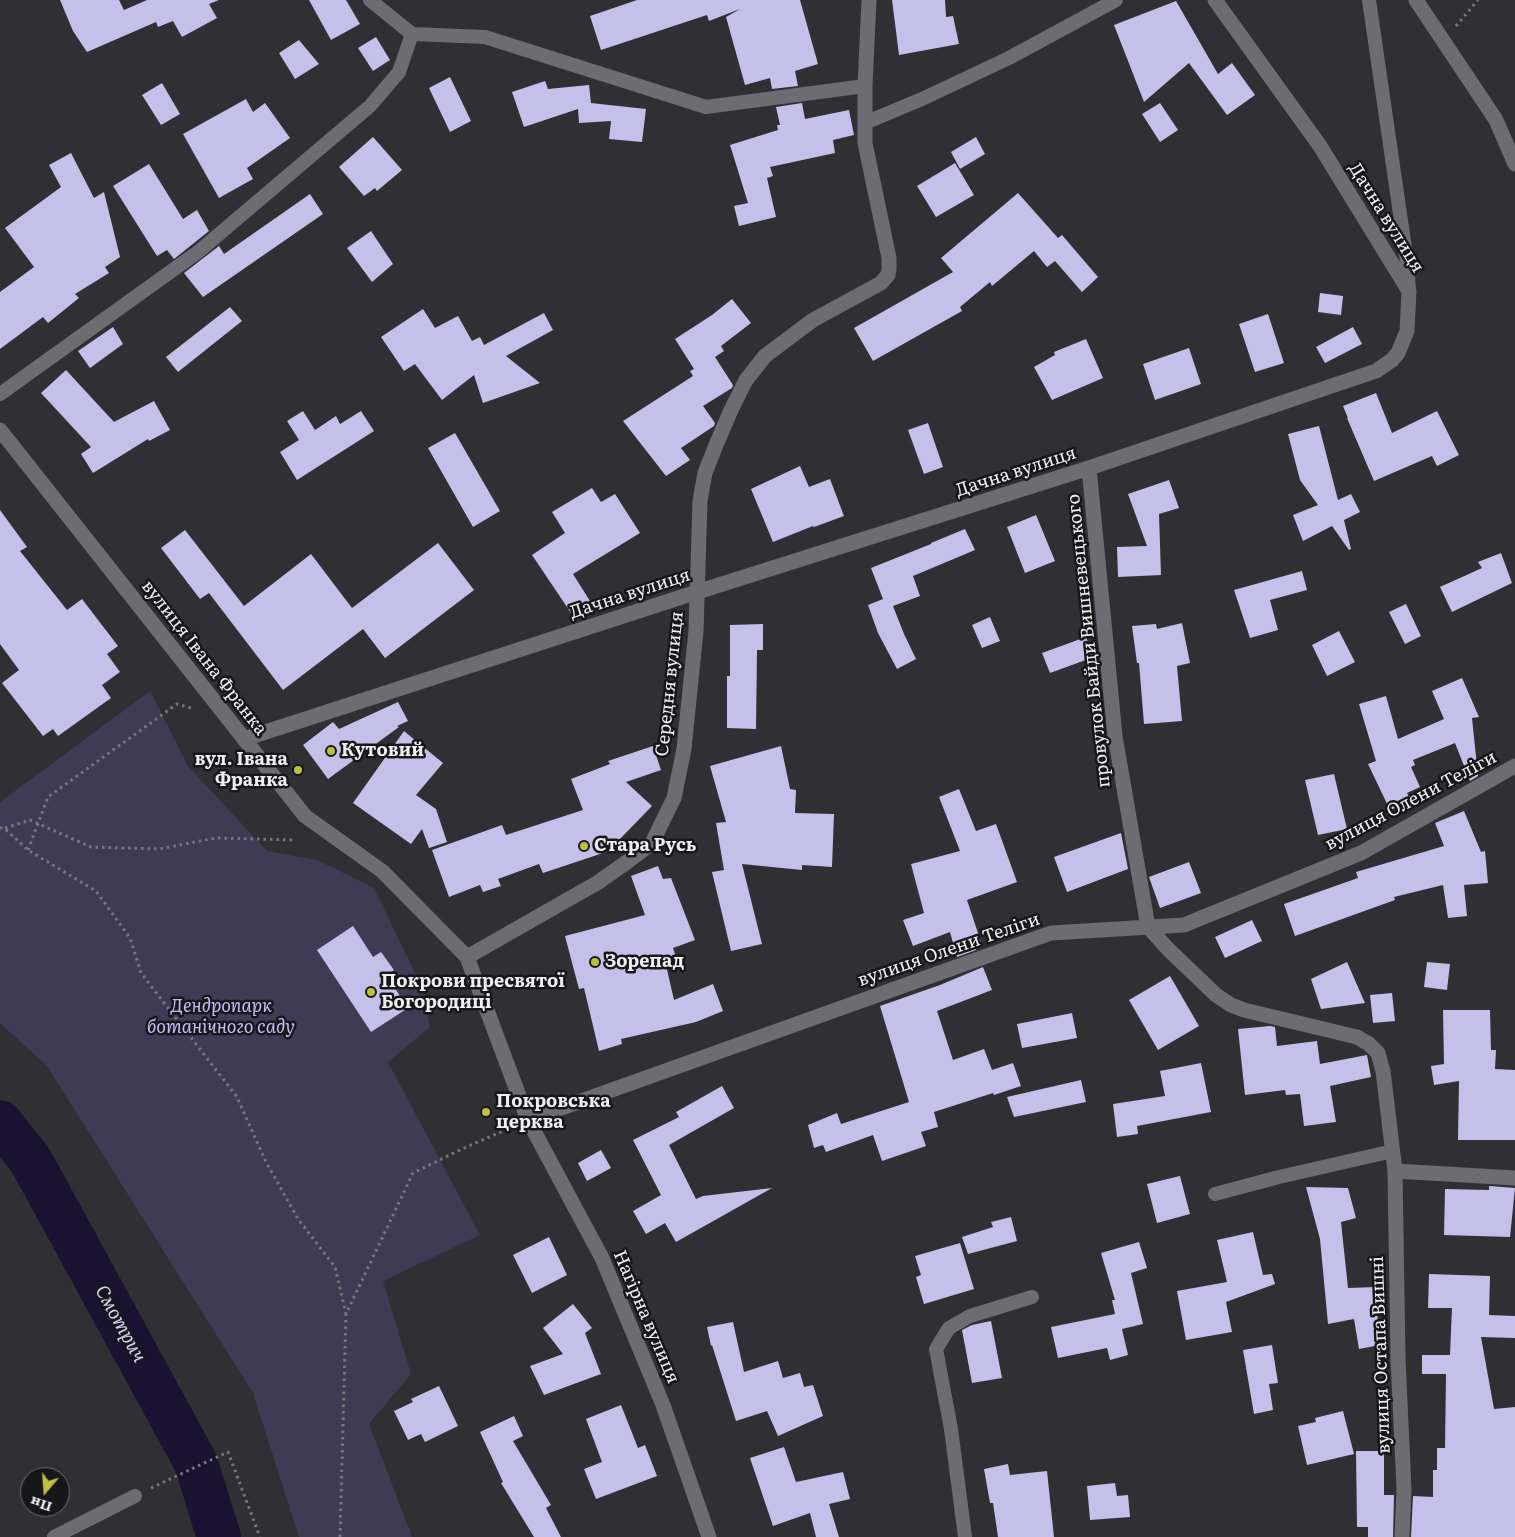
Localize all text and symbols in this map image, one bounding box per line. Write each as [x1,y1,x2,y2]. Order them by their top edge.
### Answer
street label: Дачна вулиця [1344,159,1428,277]
street label: Дачна вулиця [953,442,1079,502]
street label: провулок Байди Вишневецького [1063,493,1115,789]
street label: Дачна вулиця [567,564,693,624]
street label: вулиця Івана Франка [137,576,271,740]
street label: Середня вулиця [652,610,688,758]
place label: Кутовий [341,740,424,762]
marker: Кутовий [325,745,337,757]
street label: вулиця Олени Теліги [1321,747,1501,855]
place label: вул. Івана Франка [194,749,288,792]
marker: вул. Івана Франка [292,764,304,776]
place label: Стара Русь [594,835,696,857]
marker: Стара Русь [578,840,590,852]
street label: вулиця Олени Теліги [855,909,1043,991]
place label: Зорепад [605,951,684,973]
marker: Зорепад [589,956,601,968]
place label: Покрови пресвятої Богородиці [381,971,565,1014]
marker: Покрови пресвятої Богородиці [365,986,377,998]
park label: Дендропарк ботанічного саду [147,996,295,1038]
place label: Покровська церква [496,1091,611,1134]
marker: Покровська церква [480,1106,492,1118]
street label: Нагірна вулиця [608,1247,684,1387]
street label: вулиця Остапа Вишні [1367,1256,1395,1454]
water label: Смотрич [90,1282,150,1366]
north arrow [20,1467,70,1517]
text: Пн [27,1492,54,1518]

